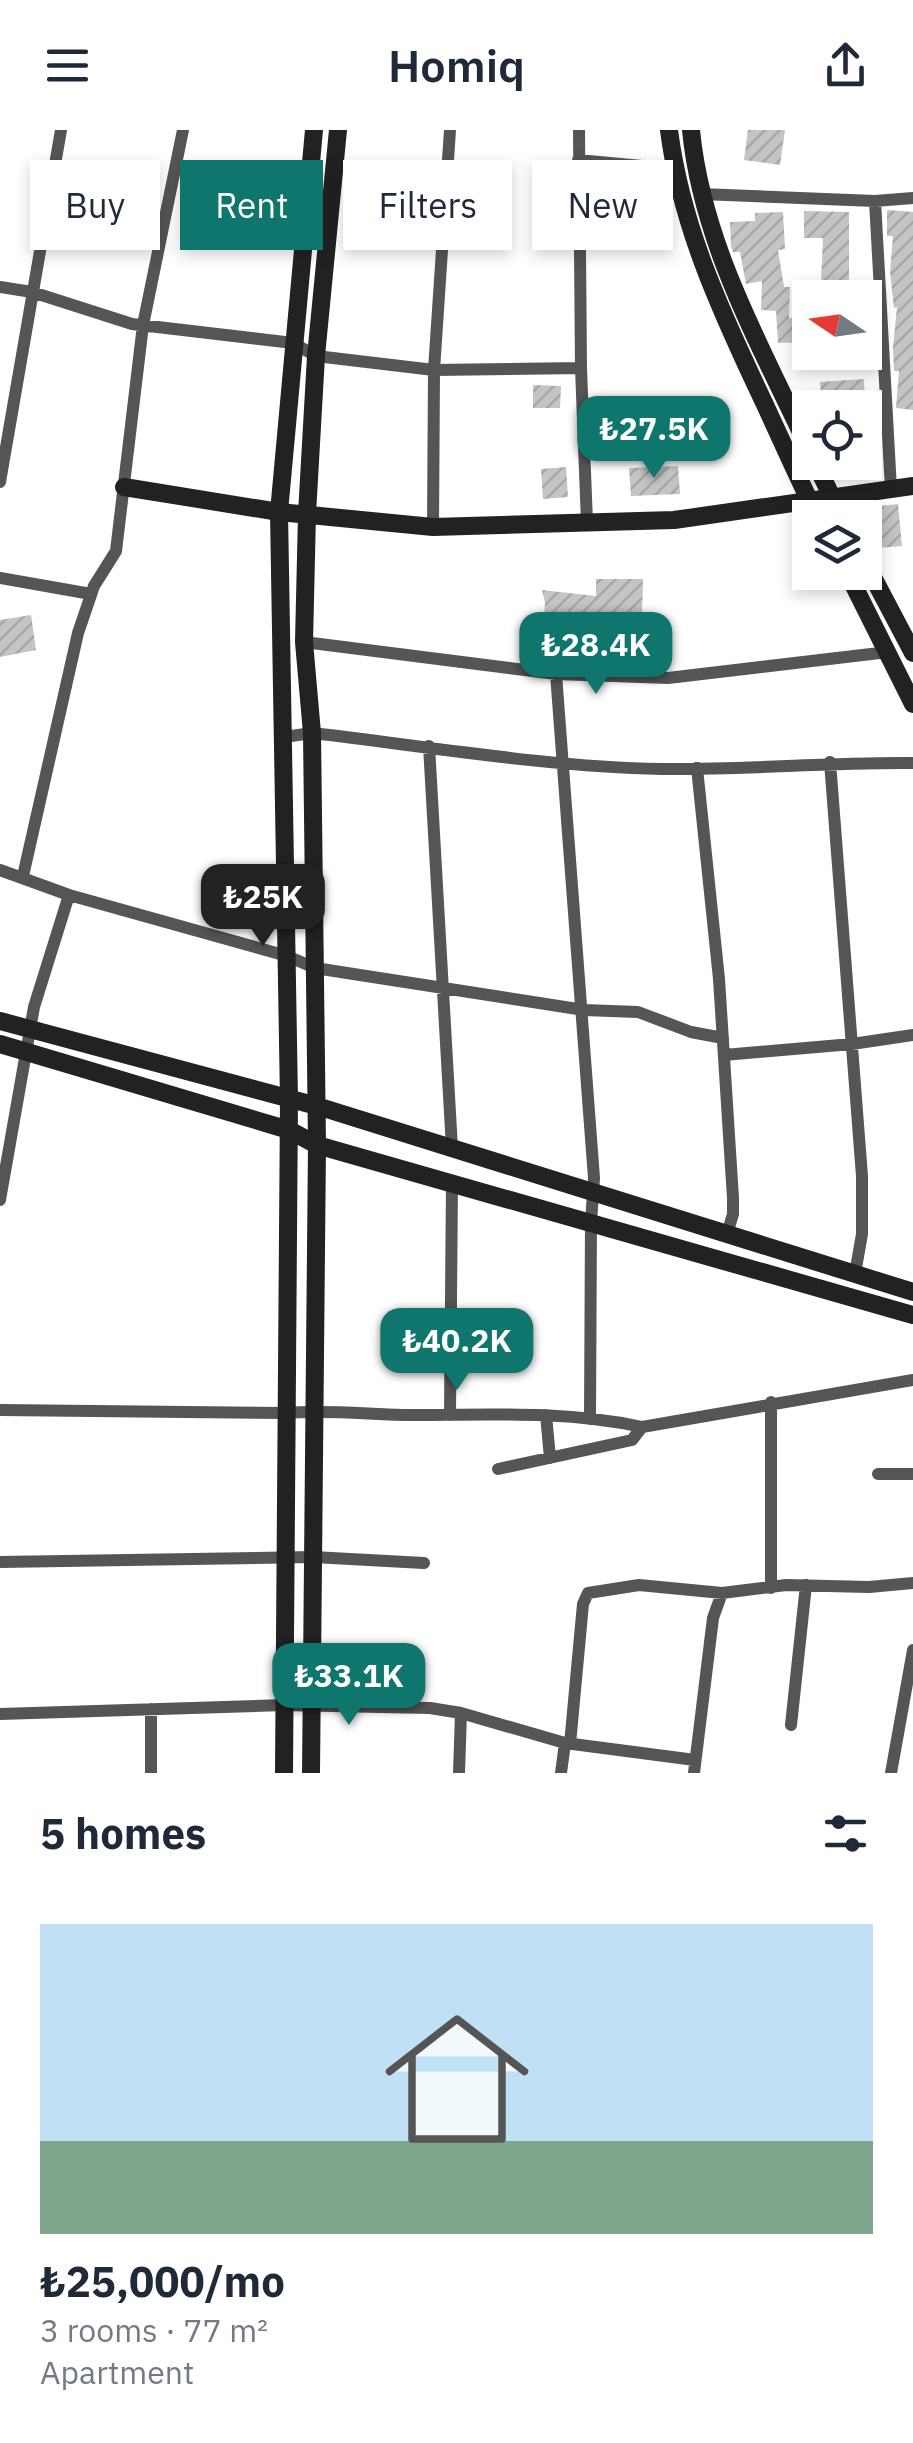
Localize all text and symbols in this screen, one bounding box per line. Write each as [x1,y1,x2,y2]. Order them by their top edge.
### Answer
text: Homiq [388,36,525,94]
icon: menu [40,38,95,93]
icon: share [818,38,873,93]
chip: Buy [30,160,160,250]
chip: Rent [180,160,323,250]
chip: Filters [343,160,512,250]
chip: New [532,160,673,250]
north arrow [792,280,882,370]
map controls [792,280,882,590]
button: locate [792,390,882,480]
pin: ₺27.5K [573,396,735,481]
text: ₺27.5K [599,407,709,449]
button: layers [792,500,882,590]
pin: ₺28.4K [515,612,677,697]
text: ₺28.4K [541,623,651,665]
pin: ₺25K [204,864,322,949]
text: ₺25K [223,875,303,917]
pin: ₺40.2K [376,1308,538,1393]
text: ₺40.2K [402,1319,512,1361]
pin: ₺33.1K [268,1643,430,1728]
text: ₺33.1K [294,1654,404,1696]
text: 5 homes [40,1806,206,1861]
icon: filters [818,1806,873,1861]
icon: home [367,1989,547,2169]
text: ₺25,000/mo [40,2254,285,2309]
text: 3 rooms · 77 m² [40,2309,268,2351]
text: Apartment [40,2351,194,2393]

